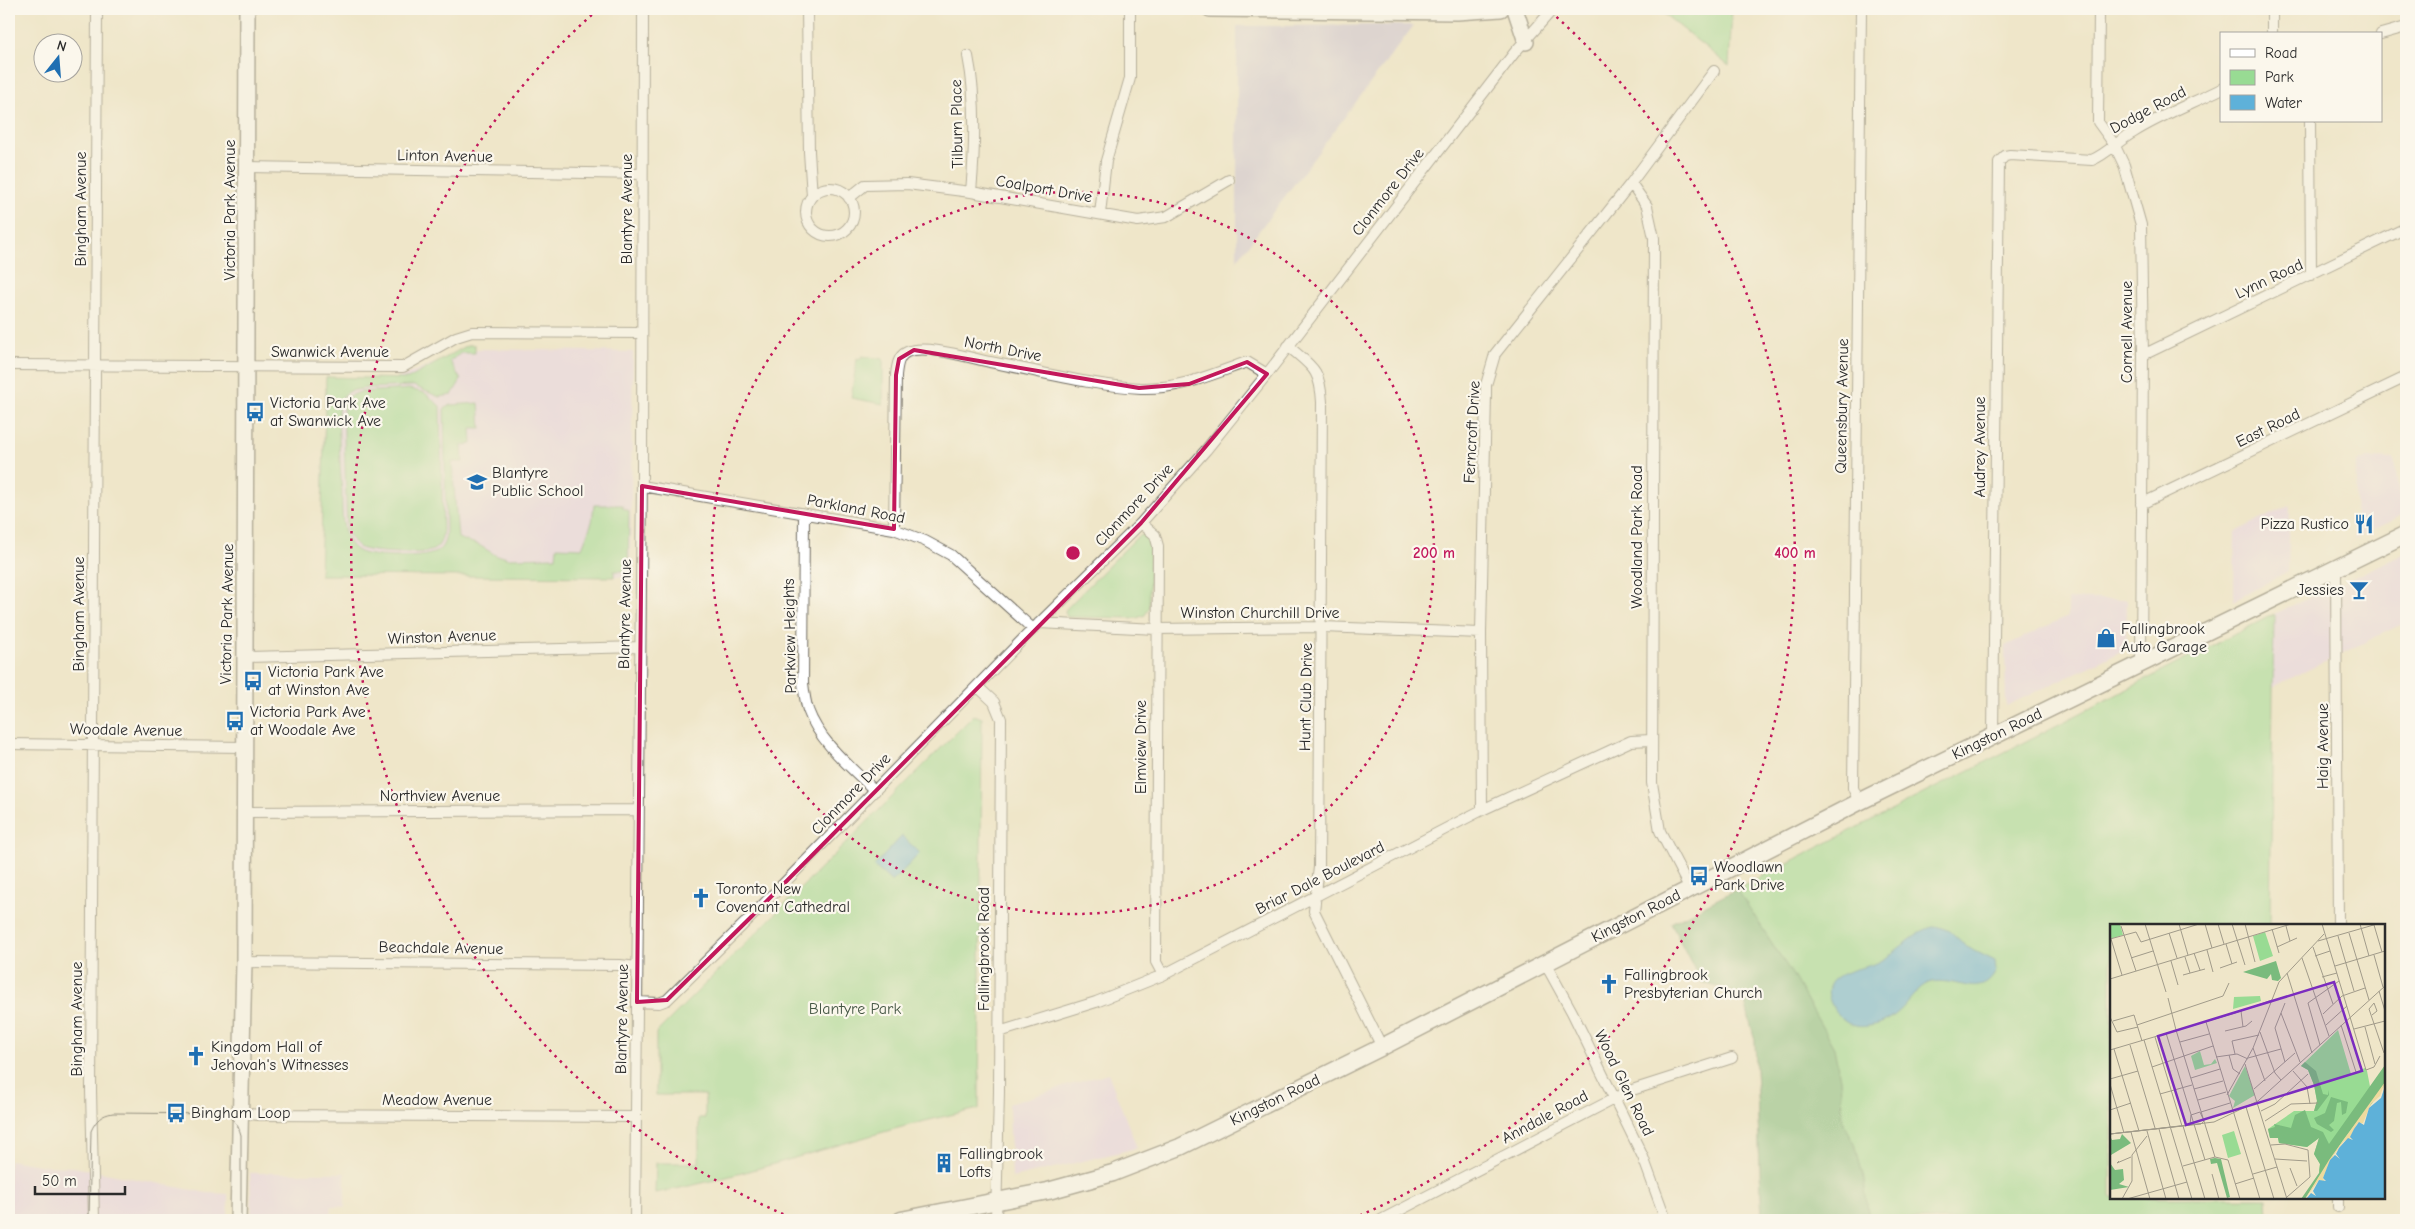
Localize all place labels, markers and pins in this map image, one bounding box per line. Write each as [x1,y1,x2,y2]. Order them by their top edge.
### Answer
place label: Victoria Park Ave at Swanwick Ave [270,394,386,430]
bus stop icon: Victoria Park Ave at Swanwick Ave [244,401,266,423]
place label: Blantyre Public School [492,464,583,500]
school or university icon: Blantyre Public School [466,471,488,493]
restaurant icon: Pizza Rustico [2353,513,2375,535]
place label: Pizza Rustico [2261,515,2349,533]
centre of rings [1064,544,1082,562]
bar icon: Jessies [2348,579,2370,601]
place label: Jessies [2297,581,2344,599]
place label: Fallingbrook Auto Garage [2121,620,2207,656]
shop icon: Fallingbrook Auto Garage [2095,627,2117,649]
place label: Victoria Park Ave at Winston Ave [268,663,384,699]
bus stop icon: Victoria Park Ave at Winston Ave [242,670,264,692]
place label: Victoria Park Ave at Woodale Ave [250,703,366,739]
bus stop icon: Victoria Park Ave at Woodale Ave [224,710,246,732]
place label: Woodlawn Park Drive [1714,858,1784,894]
bus stop icon: Woodlawn Park Drive [1688,865,1710,887]
place label: Toronto New Covenant Cathedral [716,880,850,916]
church icon: Toronto New Covenant Cathedral [690,887,712,909]
place label: Fallingbrook Presbyterian Church [1624,966,1763,1002]
church icon: Fallingbrook Presbyterian Church [1598,973,1620,995]
place label: Kingdom Hall of Jehovah's Witnesses [211,1038,349,1074]
church icon: Kingdom Hall of Jehovah's Witnesses [185,1045,207,1067]
bus stop icon: Bingham Loop [165,1102,187,1124]
place label: Bingham Loop [191,1104,290,1122]
place label: Fallingbrook Lofts [959,1145,1043,1181]
building icon: Fallingbrook Lofts [933,1152,955,1174]

